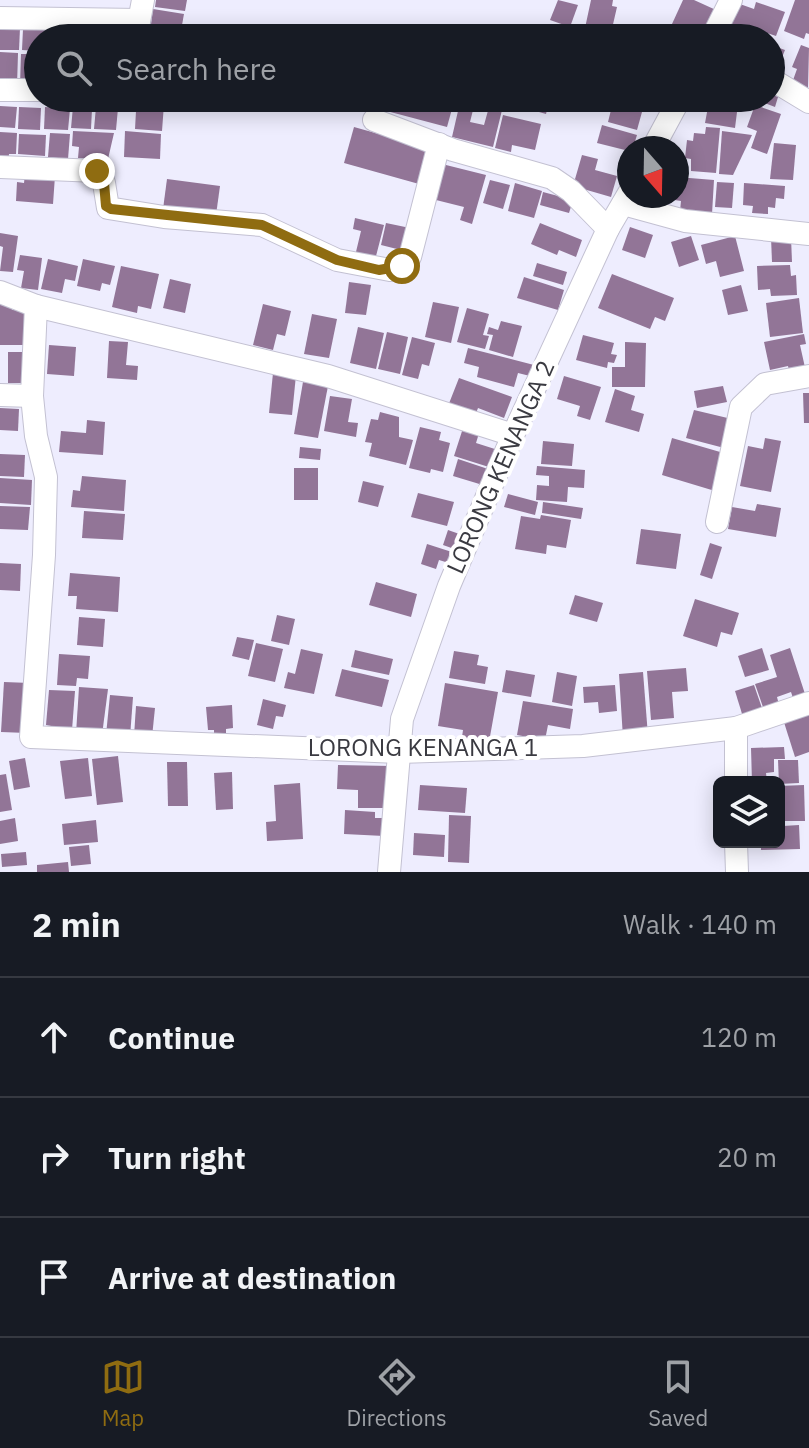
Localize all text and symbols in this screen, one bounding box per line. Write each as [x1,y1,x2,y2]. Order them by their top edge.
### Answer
search box [24,24,785,112]
icon: search [52,46,96,90]
text: Search here [116,49,277,88]
north arrow [617,136,689,208]
route end [79,153,115,189]
route start [384,248,420,284]
street label: LORONG KENANGA 2 [439,355,562,578]
street label: LORONG KENANGA 1 [308,731,538,763]
map controls [713,776,785,848]
button: layers [713,776,785,848]
text: 2 min [32,902,121,946]
text: Walk · 140 m [623,907,777,941]
icon: ahead [32,1015,76,1059]
text: Continue [108,1018,235,1057]
text: 120 m [701,1020,777,1054]
icon: right [32,1135,76,1179]
text: Turn right [108,1138,246,1177]
text: 20 m [717,1140,777,1174]
icon: arrive [32,1255,76,1299]
text: Arrive at destination [108,1258,396,1297]
tab: Map [101,1355,145,1432]
tab: Directions [347,1355,447,1432]
tab: Saved [648,1355,708,1432]

